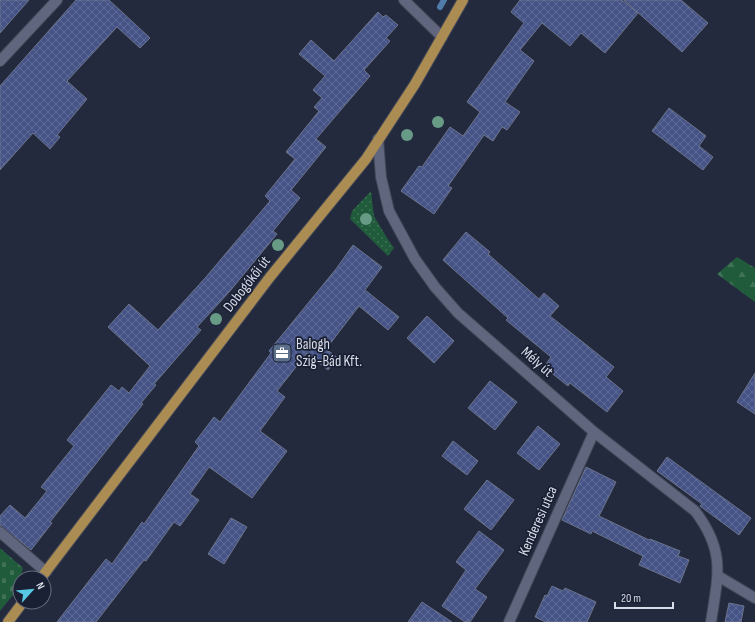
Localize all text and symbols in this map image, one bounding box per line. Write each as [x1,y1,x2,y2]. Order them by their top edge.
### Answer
street label: Dobogókői út [219,252,275,316]
place label: Balogh Szig-Bád Kft. [296,335,362,371]
office icon: Balogh Szig-Bád Kft. [271,342,293,364]
street label: Mély út [517,343,557,381]
street label: Kenderesi utca [514,483,562,559]
north arrow [12,570,52,610]
text: N [33,580,48,591]
scale bar [615,584,673,610]
text: 20 m [621,591,641,606]

